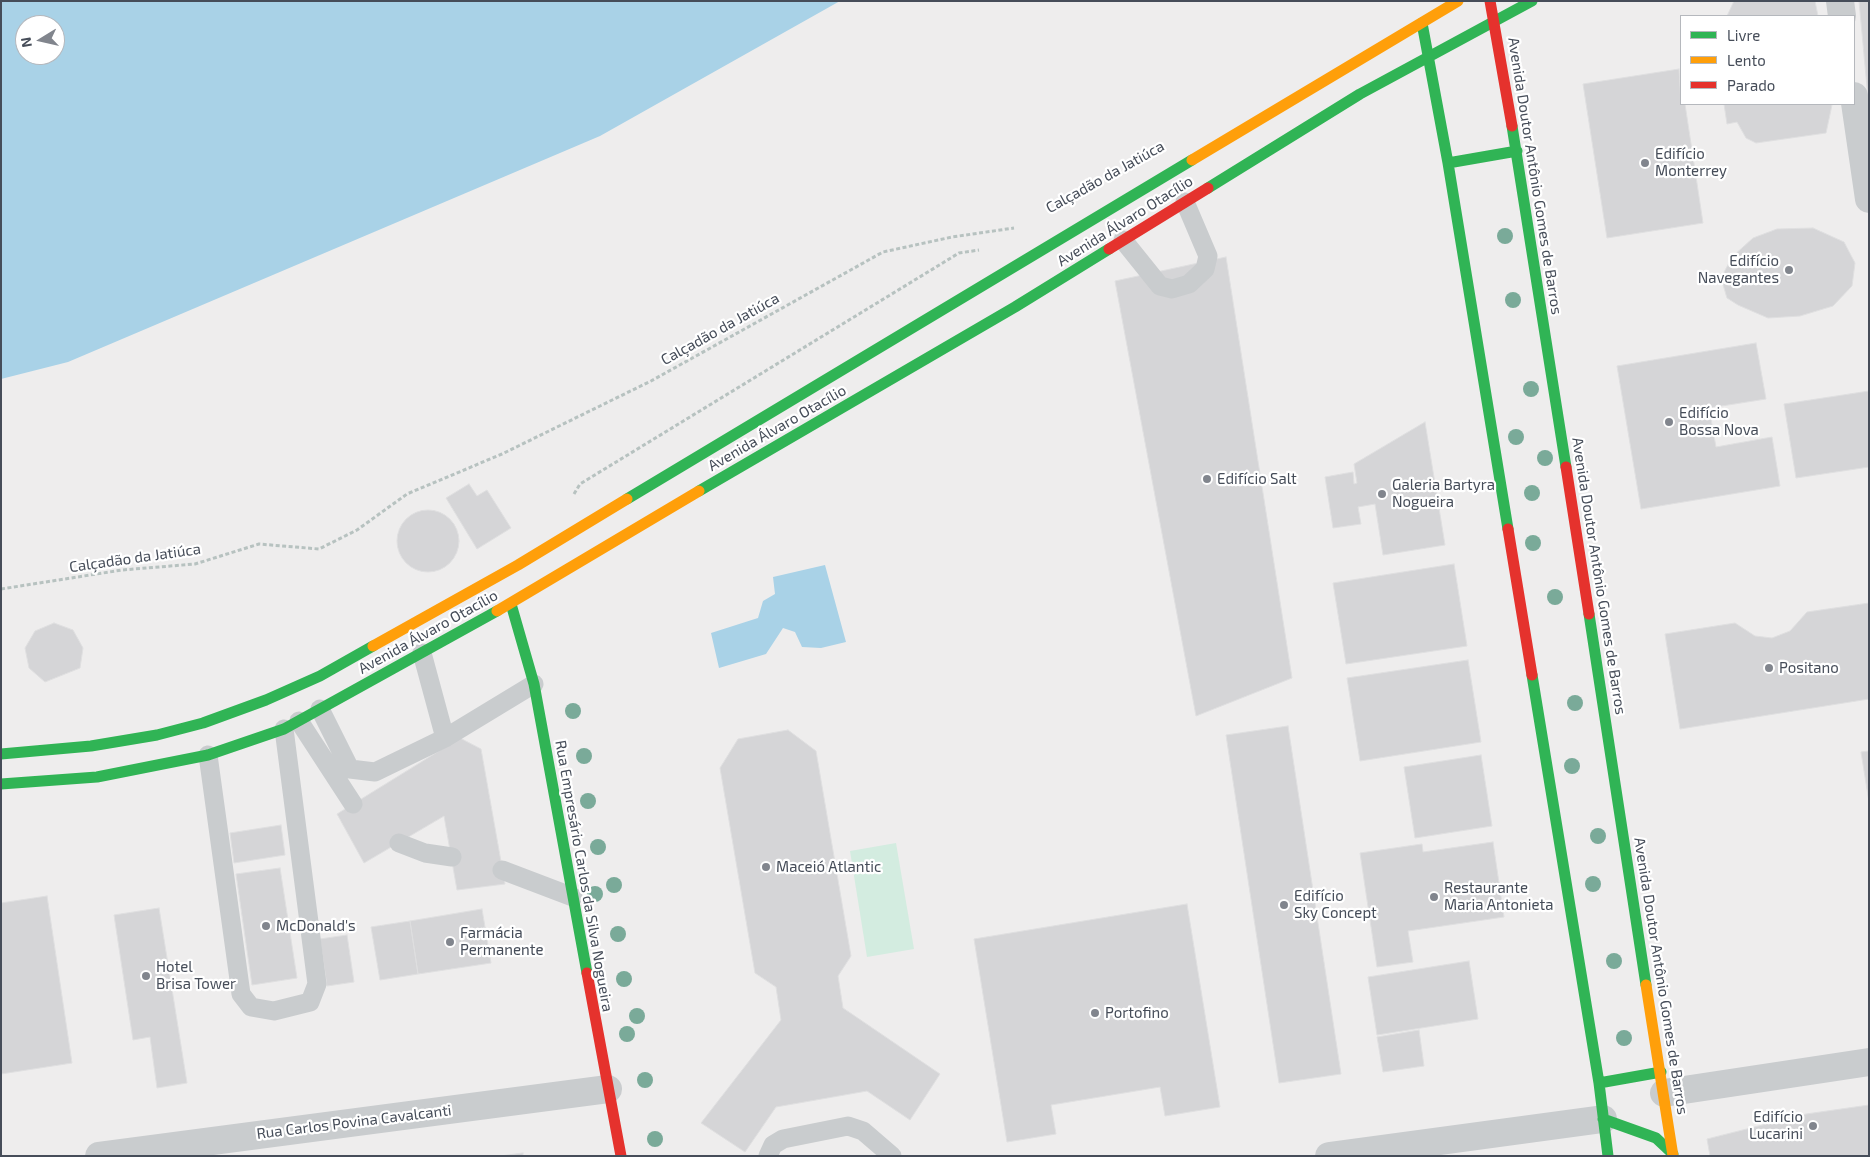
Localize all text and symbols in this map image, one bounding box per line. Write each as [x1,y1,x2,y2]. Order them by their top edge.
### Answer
north arrow [15,15,65,65]
legend [1680,15,1855,105]
text: Livre [1727,26,1760,44]
text: N [16,36,35,49]
street label: Avenida Doutor Antônio Gomes de Barros [1504,36,1566,316]
text: Lento [1727,51,1766,69]
text: Parado [1727,76,1775,94]
street label: Calçadão da Jatiúca [1043,137,1167,217]
place label: Edifício Monterrey [1655,145,1727,180]
marker: Edifício Monterrey [1639,157,1651,169]
street label: Avenida Álvaro Otacílio [1054,172,1196,270]
place label: Edifício Navegantes [1698,252,1779,287]
marker: Edifício Navegantes [1783,264,1795,276]
street label: Calçadão da Jatiúca [658,289,782,369]
street label: Avenida Álvaro Otacílio [705,381,849,475]
place label: Edifício Bossa Nova [1679,404,1759,439]
marker: Edifício Bossa Nova [1663,416,1675,428]
street label: Avenida Doutor Antônio Gomes de Barros [1568,436,1630,716]
place label: Edifício Salt [1217,470,1297,488]
marker: Edifício Salt [1201,473,1213,485]
place label: Galeria Bartyra Nogueira [1392,476,1495,511]
marker: Galeria Bartyra Nogueira [1376,488,1388,500]
street label: Calçadão da Jatiúca [68,540,202,576]
street label: Avenida Álvaro Otacílio [355,586,501,678]
place label: Positano [1779,659,1839,677]
marker: Positano [1763,662,1775,674]
street label: Rua Empresário Carlos da Silva Nogueira [551,739,617,1013]
street label: Avenida Doutor Antônio Gomes de Barros [1630,836,1692,1116]
place label: Maceió Atlantic [776,858,881,876]
marker: Maceió Atlantic [760,861,772,873]
place label: Restaurante Maria Antonieta [1444,879,1553,914]
place label: Edifício Sky Concept [1294,887,1377,922]
marker: Restaurante Maria Antonieta [1428,891,1440,903]
marker: Edifício Sky Concept [1278,899,1290,911]
place label: McDonald's [276,917,356,935]
marker: McDonald's [260,920,272,932]
place label: Farmácia Permanente [460,924,543,959]
marker: Farmácia Permanente [444,936,456,948]
place label: Hotel Brisa Tower [156,958,236,993]
marker: Hotel Brisa Tower [140,970,152,982]
place label: Portofino [1105,1004,1169,1022]
marker: Portofino [1089,1007,1101,1019]
street label: Rua Carlos Povina Cavalcanti [255,1101,453,1143]
place label: Edifício Lucarini [1749,1108,1803,1143]
marker: Edifício Lucarini [1807,1120,1819,1132]

